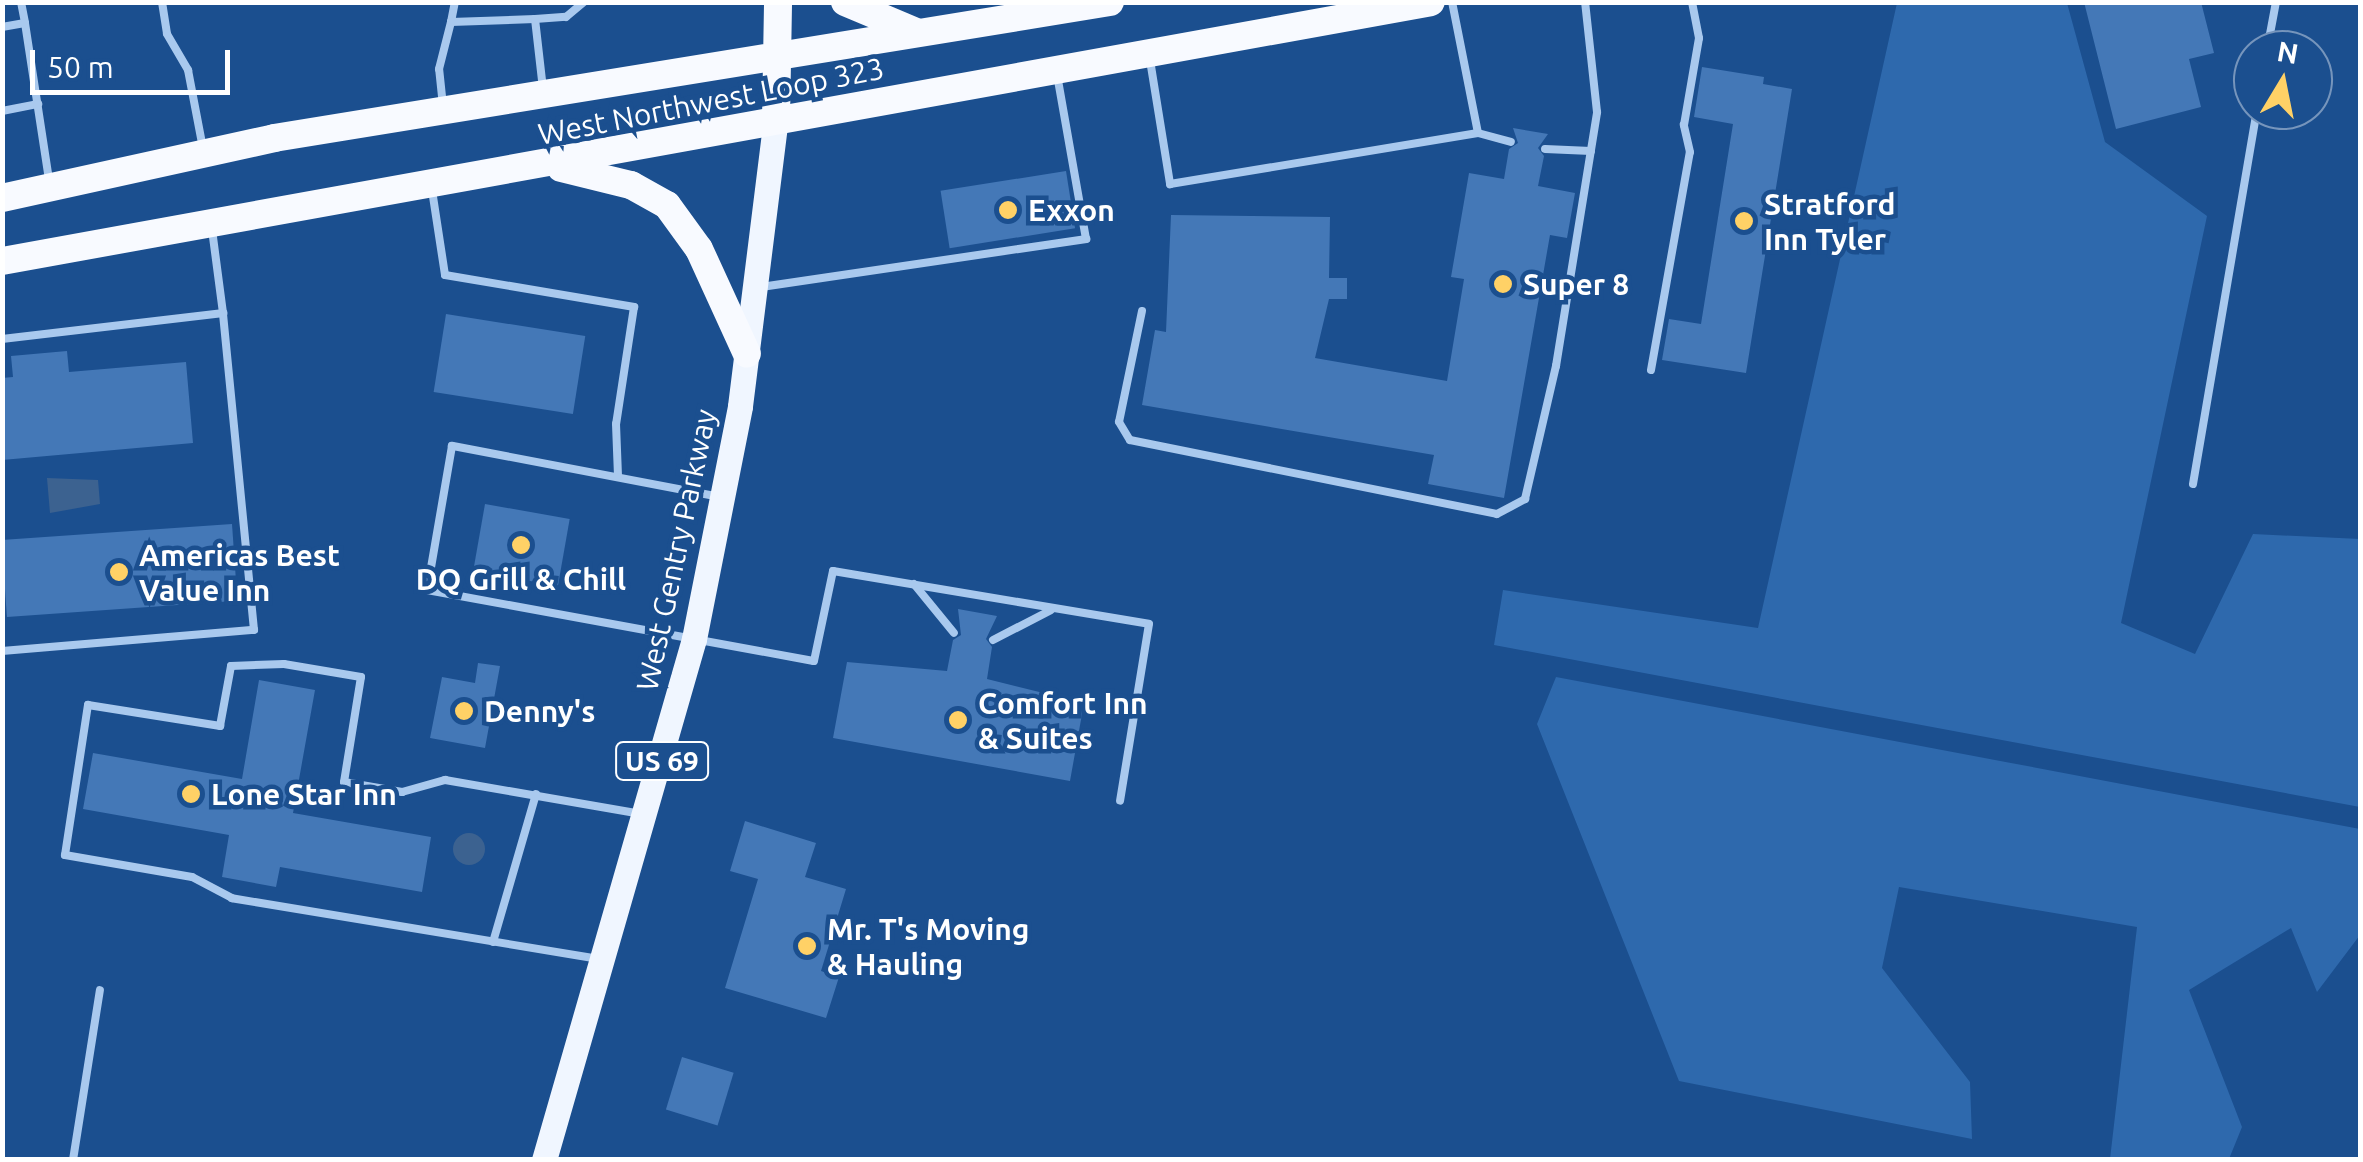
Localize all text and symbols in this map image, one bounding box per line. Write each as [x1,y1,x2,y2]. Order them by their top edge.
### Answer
scale bar [35,30,235,92]
north arrow [2233,30,2333,130]
text: N [2275,35,2301,69]
text: 50 m [47,50,114,84]
street label: West Northwest Loop 323 [535,50,887,152]
place label: Stratford Inn Tyler [1764,186,1896,256]
place label: Exxon [1028,192,1115,228]
marker: Exxon [997,199,1019,221]
marker: Stratford Inn Tyler [1733,210,1755,232]
place label: Super 8 [1523,266,1629,302]
marker: Super 8 [1492,273,1514,295]
street label: West Gentry Parkway [629,406,723,694]
marker: DQ Grill & Chill [510,534,532,556]
place label: Americas Best Value Inn [139,537,340,608]
marker: Americas Best Value Inn [108,561,130,583]
place label: DQ Grill & Chill [416,561,626,597]
place label: Comfort Inn & Suites [978,685,1148,756]
place label: Denny's [484,693,595,729]
marker: Denny's [453,700,475,722]
marker: Comfort Inn & Suites [947,709,969,731]
road number: US 69 [614,738,710,784]
place label: Lone Star Inn [211,776,397,812]
marker: Lone Star Inn [180,783,202,805]
place label: Mr. T's Moving & Hauling [827,911,1030,982]
marker: Mr. T's Moving & Hauling [796,935,818,957]

